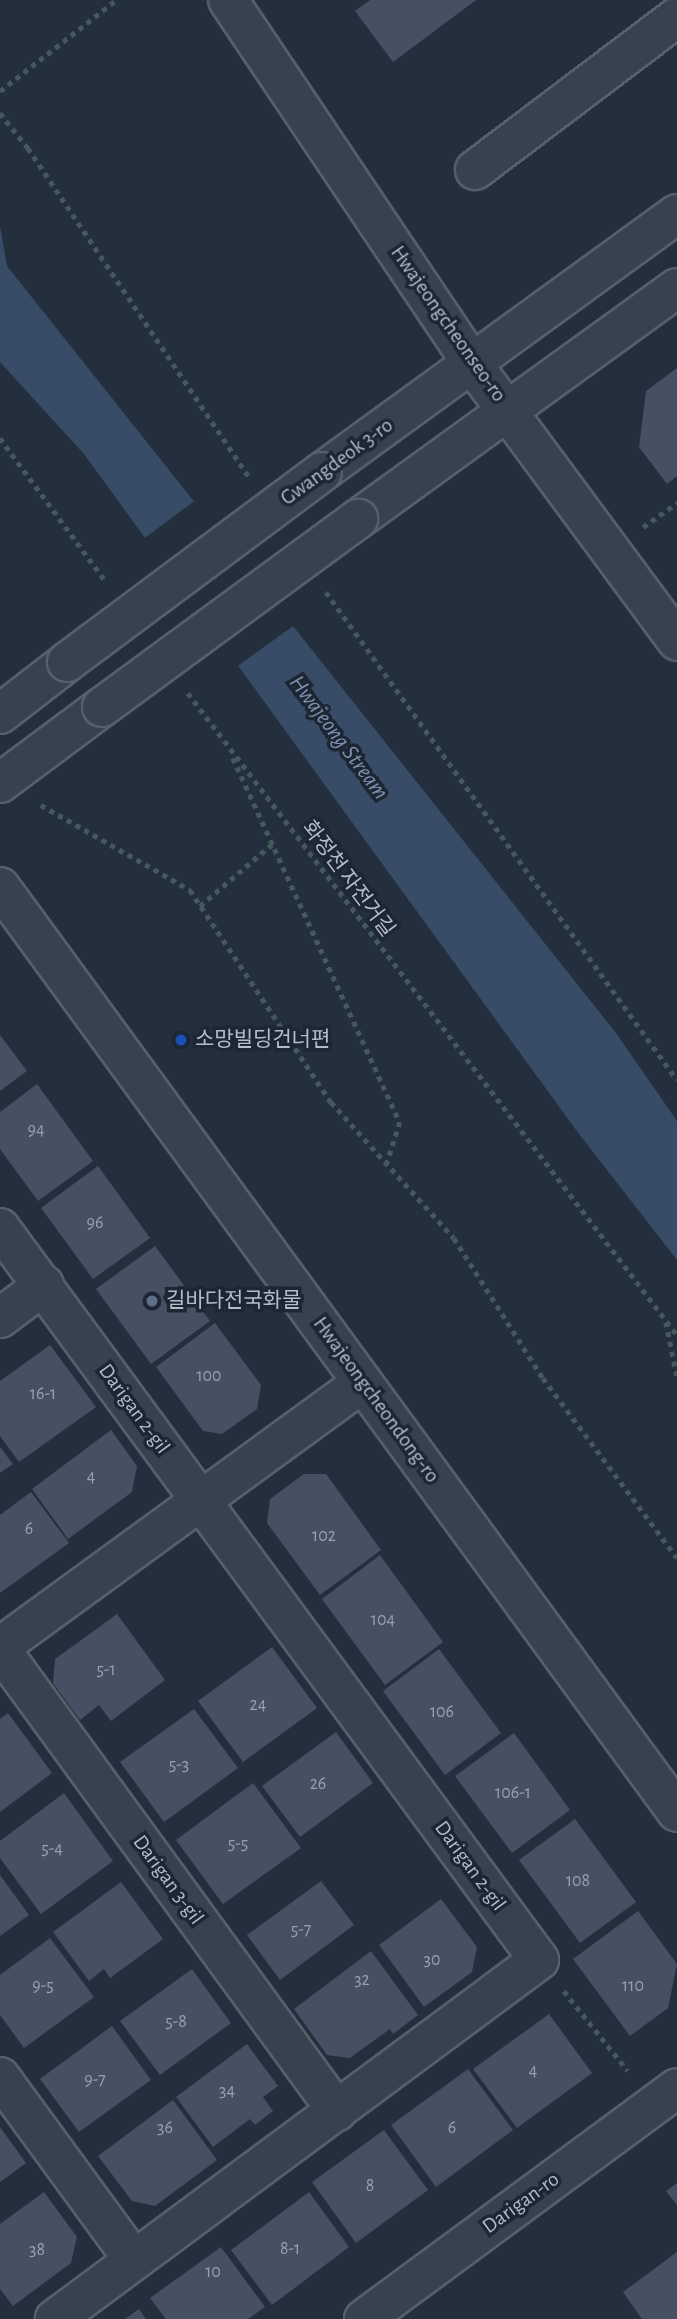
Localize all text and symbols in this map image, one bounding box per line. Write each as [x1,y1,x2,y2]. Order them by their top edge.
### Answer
street label: Hwajeongcheonseo-ro [385,241,511,407]
street label: Gwangdeok 3-ro [276,413,398,511]
water label: Hwajeong Stream [282,670,394,806]
street label: 화정천 자전거길 [296,816,400,942]
place label: 소망빌딩건너편 [195,1027,330,1053]
marker: 소망빌딩건너편 [173,1032,189,1048]
house number: 94 [27,1119,45,1141]
house number: 96 [87,1212,103,1234]
place label: 길바다전국화물 [166,1288,301,1314]
marker: 길바다전국화물 [144,1293,160,1309]
street label: Hwajeongcheondong-ro [307,1312,445,1488]
street label: Darigan 2-gil [93,1359,175,1459]
house number: 100 [196,1365,222,1387]
house number: 16-1 [30,1383,56,1405]
house number: 4 [87,1466,95,1488]
house number: 6 [25,1518,33,1540]
house number: 102 [312,1525,336,1547]
house number: 104 [371,1609,395,1631]
house number: 5-1 [96,1659,116,1681]
house number: 24 [250,1694,266,1716]
house number: 106 [430,1701,454,1723]
house number: 5-3 [169,1754,189,1776]
house number: 26 [310,1773,326,1795]
house number: 106-1 [495,1782,531,1804]
street label: Darigan 2-gil [429,1816,511,1916]
street label: Darigan 3-gil [127,1830,209,1930]
house number: 5-5 [228,1833,248,1855]
house number: 5-4 [41,1838,63,1860]
house number: 108 [566,1870,590,1892]
house number: 5-7 [291,1919,311,1941]
house number: 30 [424,1949,440,1971]
house number: 32 [354,1969,370,1991]
house number: 9-5 [32,1975,54,1997]
house number: 110 [622,1975,644,1997]
house number: 5-8 [165,2011,187,2033]
house number: 4 [529,2060,537,2082]
house number: 9-7 [84,2069,106,2091]
house number: 34 [219,2080,235,2102]
house number: 36 [157,2117,173,2139]
house number: 6 [448,2117,456,2139]
street label: Darigan-ro [478,2167,564,2239]
house number: 8 [366,2175,374,2197]
house number: 8-1 [280,2238,300,2260]
house number: 38 [29,2239,45,2261]
house number: 10 [205,2261,221,2283]

